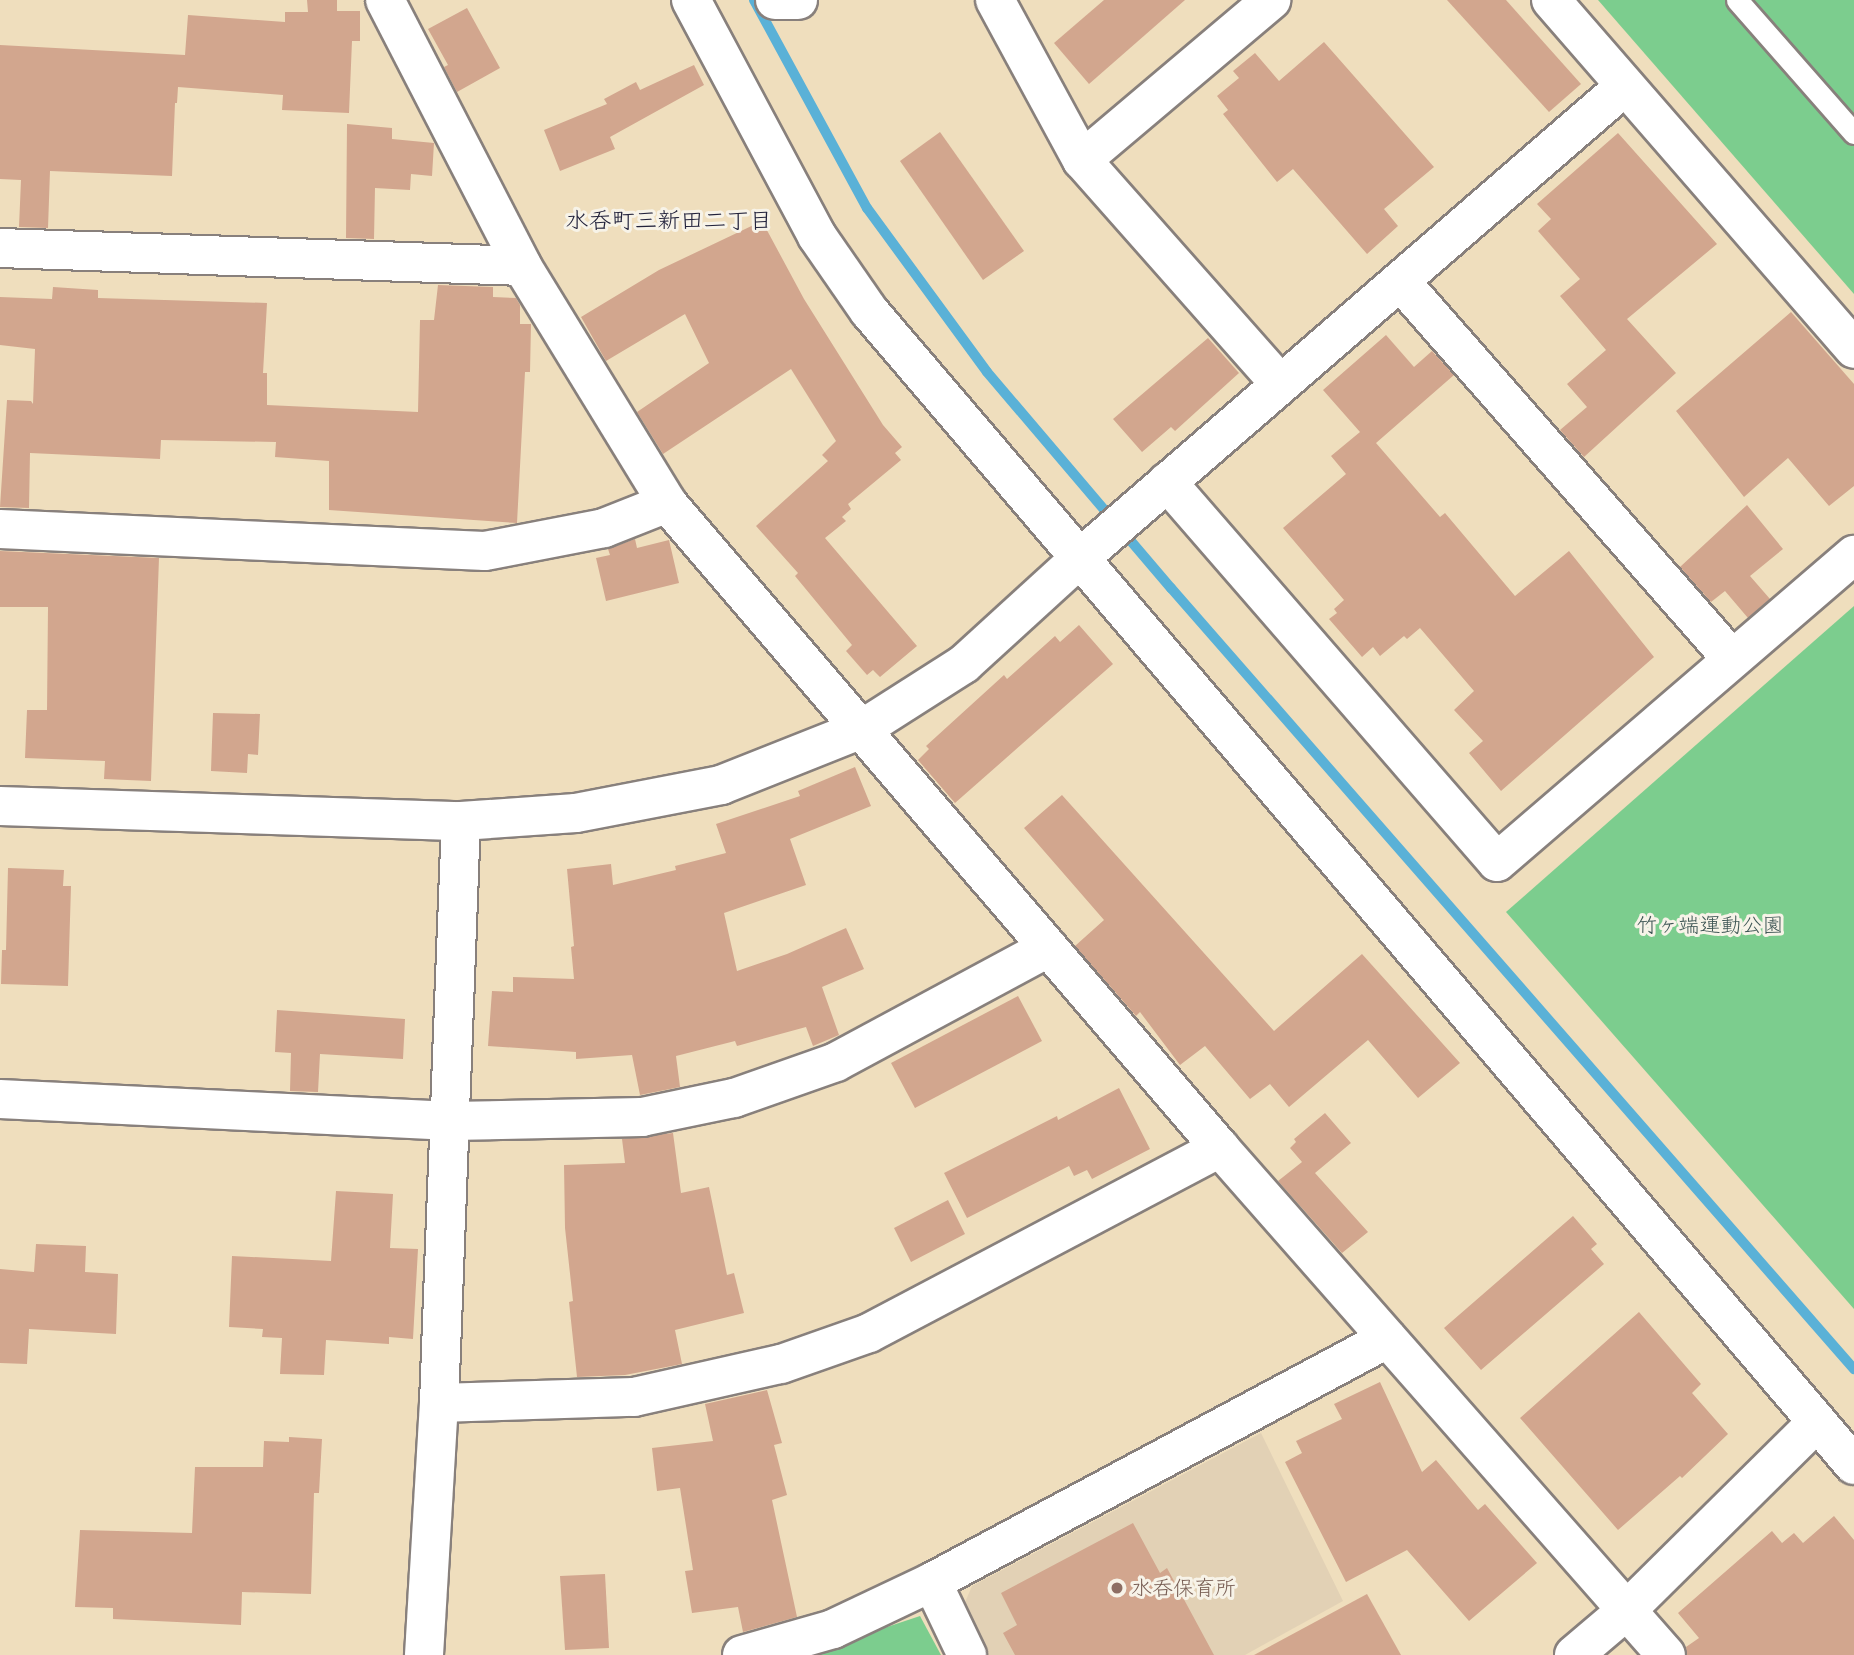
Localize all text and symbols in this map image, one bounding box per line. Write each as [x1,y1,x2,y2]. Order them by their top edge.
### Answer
district label: 水呑町三新田二丁目 [566,207,772,235]
park label: 竹ヶ端運動公園 [1637,912,1783,938]
place label: 水呑保育所 [1131,1575,1236,1601]
marker: 水呑保育所 [1109,1580,1125,1596]

